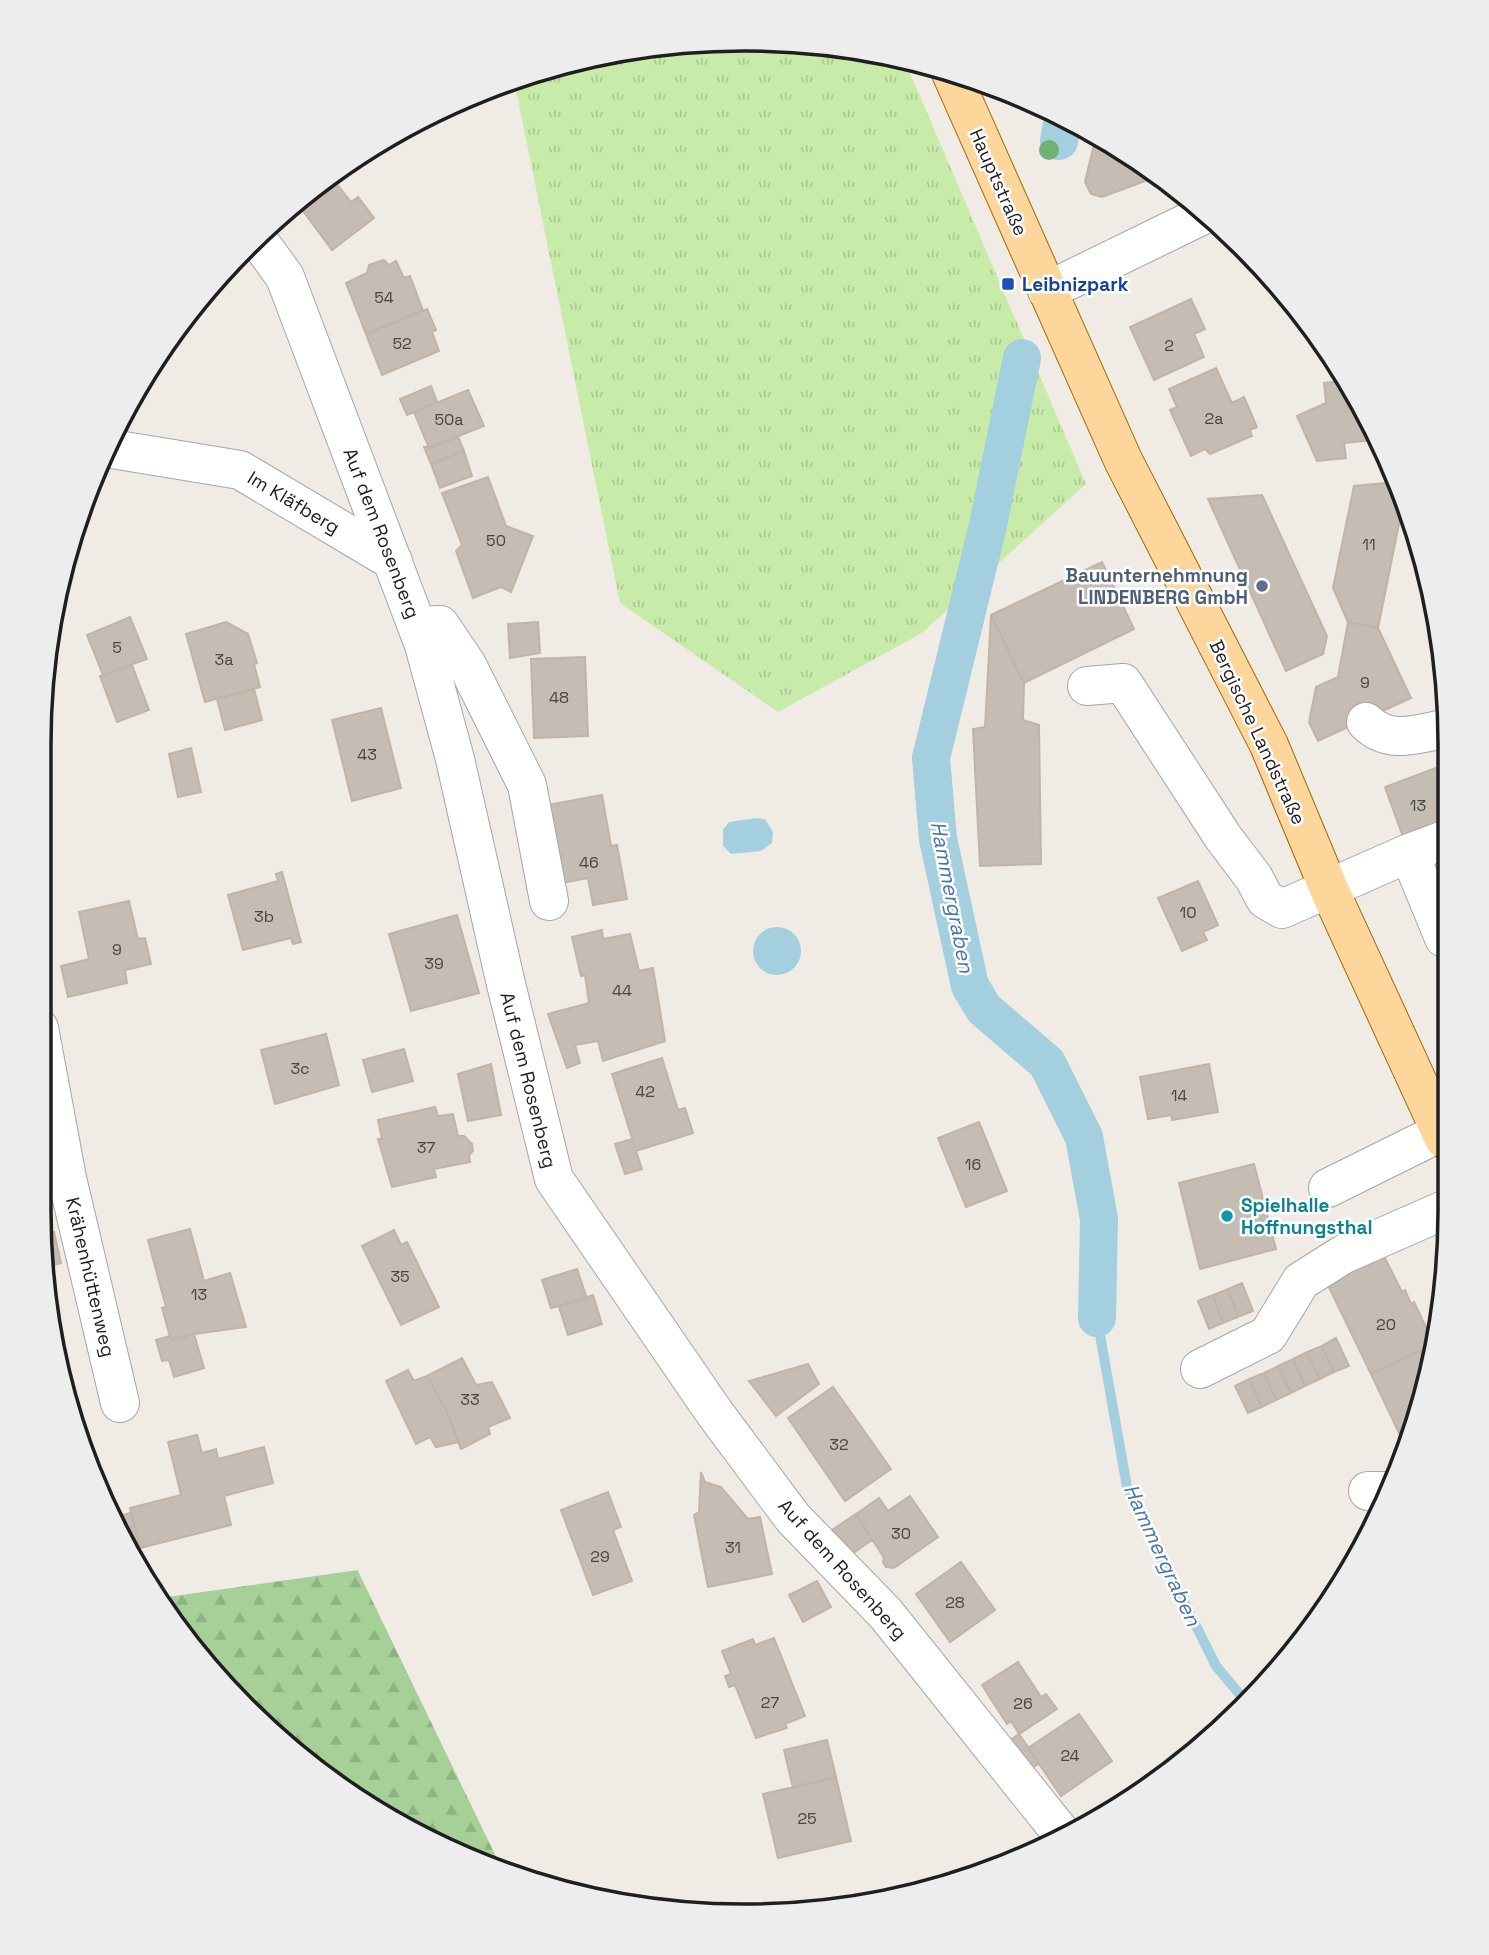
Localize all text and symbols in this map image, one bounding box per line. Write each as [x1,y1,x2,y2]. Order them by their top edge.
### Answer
street label: Hauptstraße [964,125,1033,240]
place label: Leibnizpark [1022,272,1129,297]
marker: Leibnizpark [1000,276,1016,292]
house number: 54 [374,287,394,308]
house number: 52 [392,333,412,354]
house number: 2 [1164,335,1174,356]
house number: 2a [1205,408,1223,429]
house number: 50a [434,409,464,430]
street label: Auf dem Rosenberg [337,444,426,622]
street label: Im Kläfberg [243,465,344,540]
house number: 50 [486,530,506,551]
house number: 11 [1362,534,1376,555]
place label: Bauunternehmnung LINDENBERG GmbH [1065,563,1248,610]
marker: Bauunternehmnung LINDENBERG GmbH [1254,578,1270,594]
street label: Bergische Landstraße [1204,636,1311,829]
house number: 5 [112,637,122,658]
house number: 3a [215,649,233,670]
house number: 9 [1360,672,1370,693]
house number: 48 [549,687,569,708]
house number: 43 [357,744,377,765]
house number: 13 [1410,795,1426,816]
water label: Hammergraben [925,819,981,976]
house number: 46 [579,852,599,873]
house number: 10 [1180,902,1196,923]
house number: 3b [254,906,274,927]
house number: 9 [112,939,122,960]
house number: 39 [424,953,444,974]
house number: 44 [612,980,632,1001]
street label: Auf dem Rosenberg [495,989,563,1171]
house number: 3c [290,1058,310,1079]
house number: 42 [635,1081,655,1102]
house number: 14 [1171,1085,1187,1106]
house number: 37 [417,1137,435,1158]
house number: 16 [965,1154,981,1175]
place label: Spielhalle Hoffnungsthal [1241,1193,1373,1240]
street label: Krähenhüttenweg [60,1195,121,1359]
marker: Spielhalle Hoffnungsthal [1219,1208,1235,1224]
house number: 35 [390,1266,410,1287]
house number: 13 [191,1284,207,1305]
house number: 20 [1376,1314,1396,1335]
house number: 33 [460,1389,480,1410]
house number: 32 [829,1434,849,1455]
water label: Hammergraben [1118,1479,1208,1631]
street label: Auf dem Rosenberg [773,1494,912,1645]
house number: 30 [891,1523,911,1544]
house number: 31 [725,1537,741,1558]
house number: 29 [590,1546,610,1567]
house number: 28 [945,1592,965,1613]
house number: 27 [761,1692,779,1713]
house number: 26 [1013,1693,1033,1714]
house number: 24 [1060,1745,1080,1766]
house number: 25 [797,1808,817,1829]

